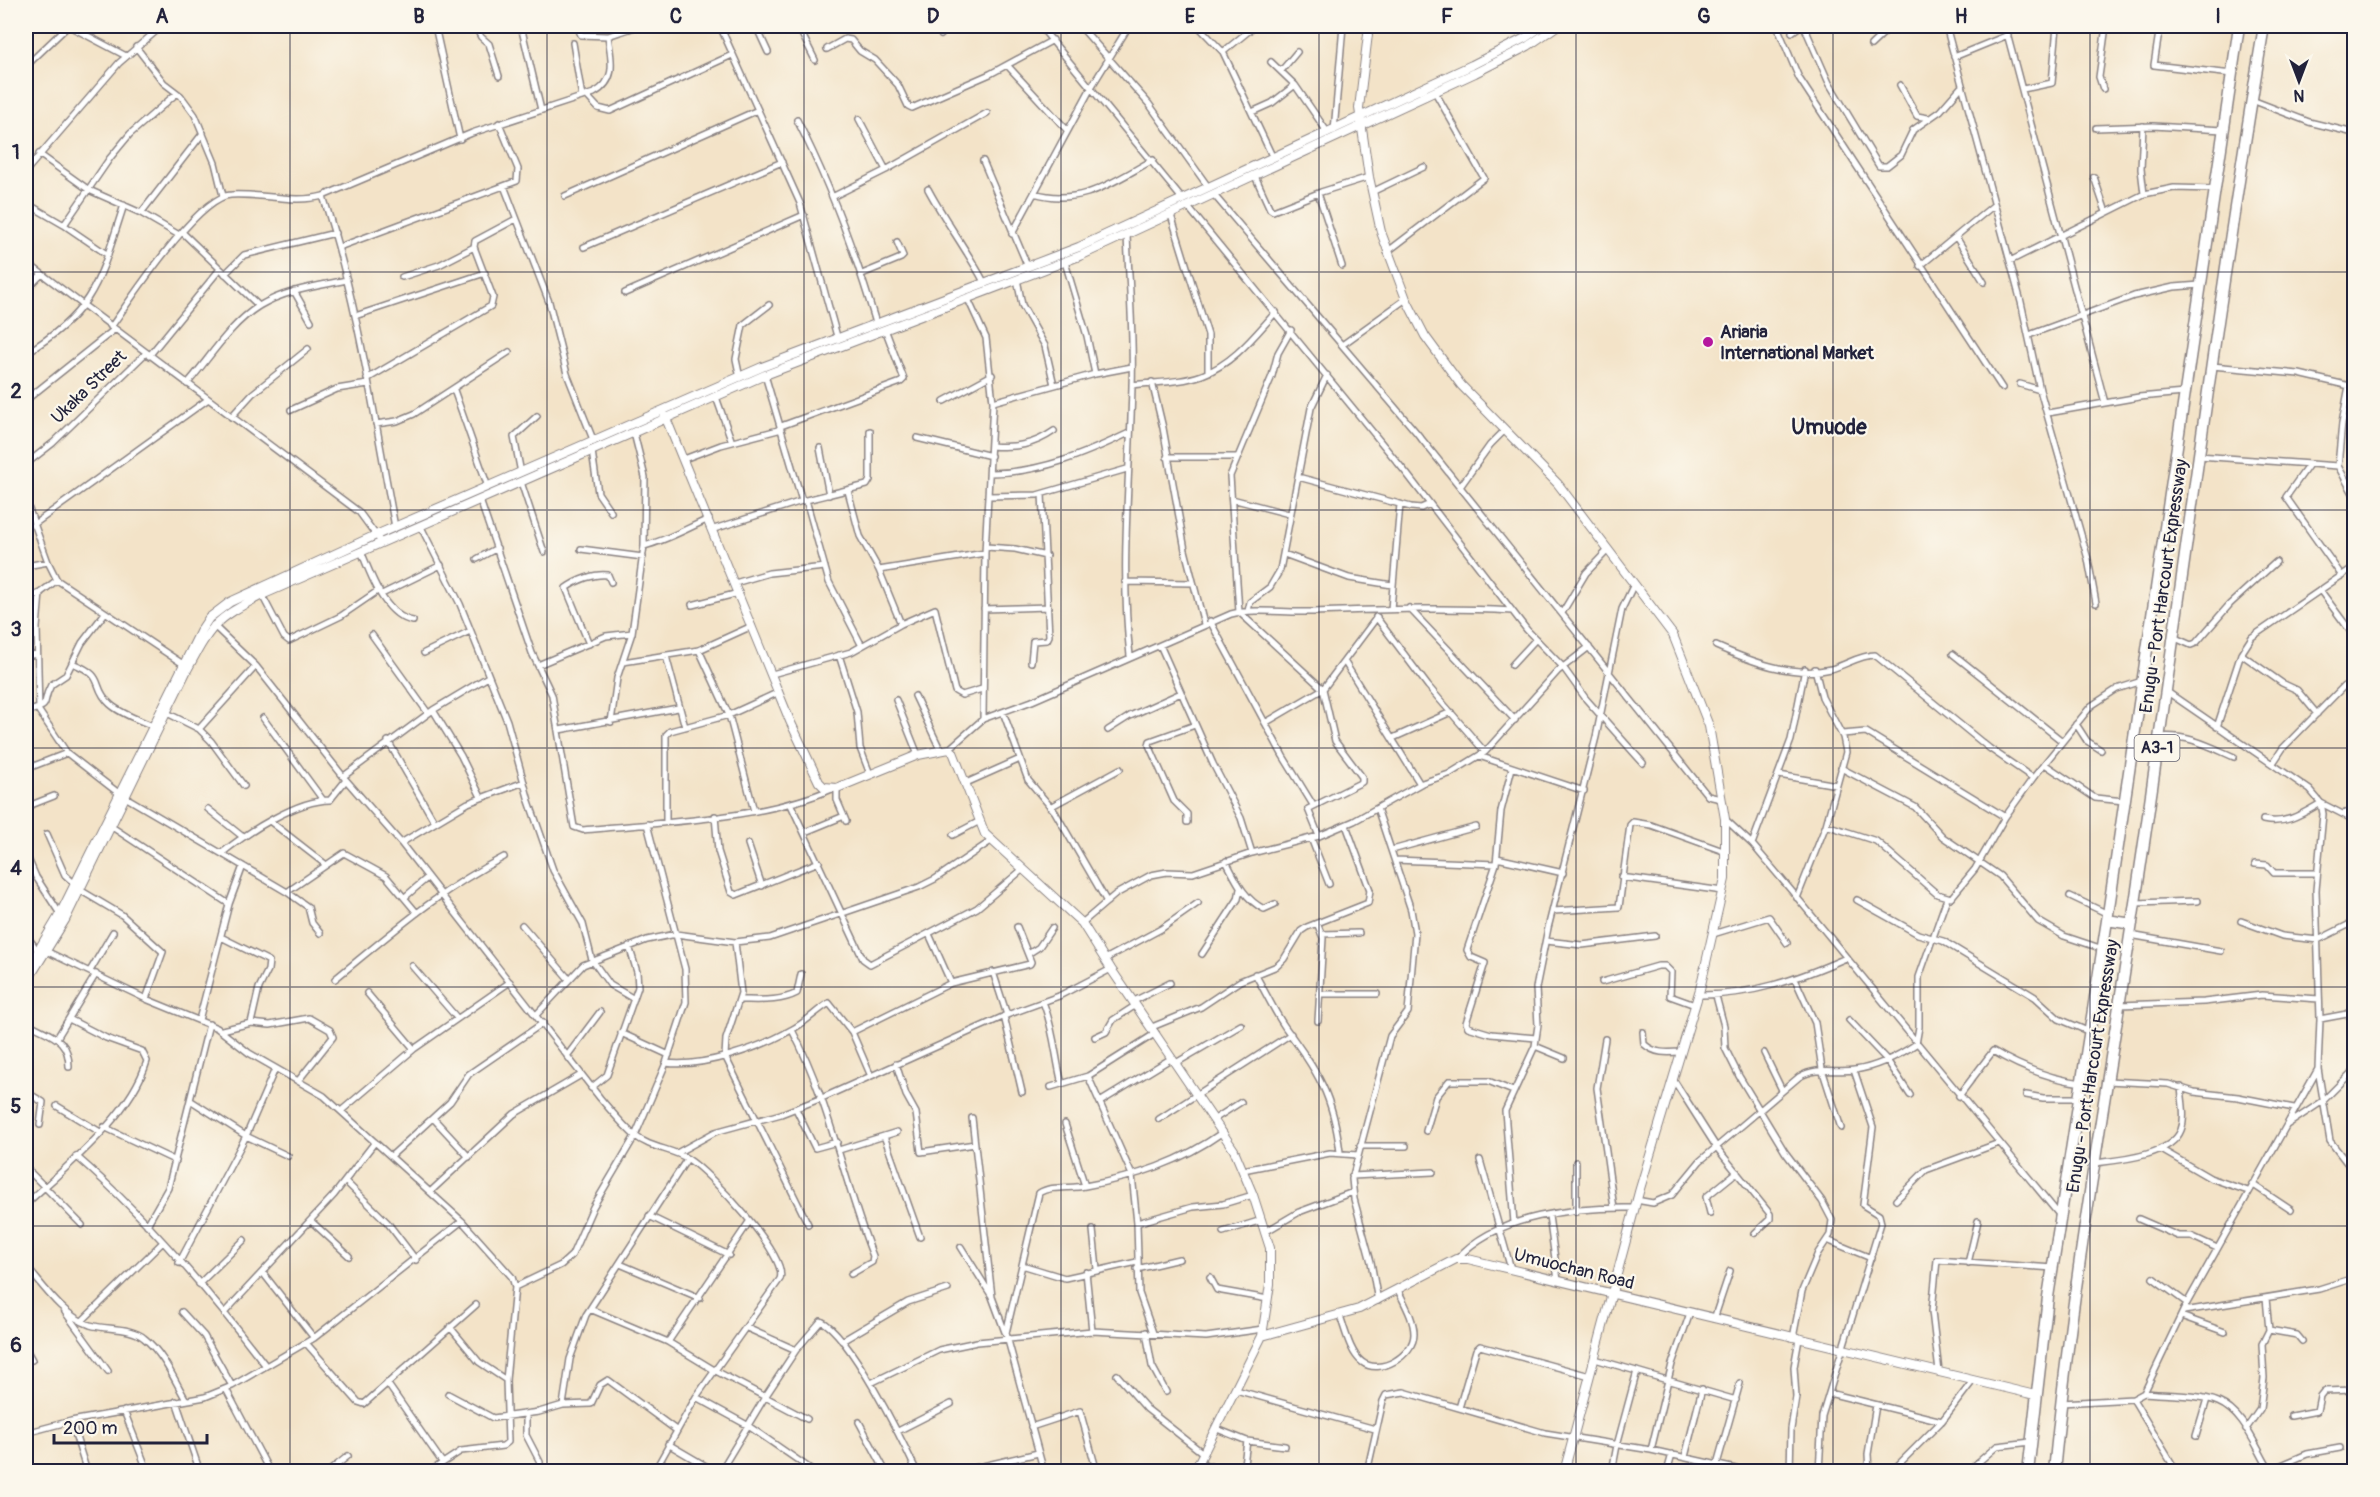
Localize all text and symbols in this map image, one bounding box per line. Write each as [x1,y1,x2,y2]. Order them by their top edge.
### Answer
text: A [156,4,169,29]
text: B [413,4,425,29]
text: C [670,4,682,29]
text: D [927,4,940,29]
text: E [1185,4,1196,29]
text: F [1441,4,1453,29]
text: G [1697,4,1711,29]
text: H [1955,4,1968,29]
text: I [2215,4,2221,29]
north arrow [2269,51,2329,111]
text: N [2293,85,2304,105]
text: 1 [12,140,20,165]
place label: Ariaria International Market [1720,321,1874,365]
marker: Ariaria International Market [1701,335,1715,349]
street label: Ukaka Street [46,345,132,429]
text: 2 [10,379,22,404]
district label: Umuode [1791,414,1867,441]
street label: Enugu - Port Harcourt Expressway [2135,457,2193,714]
text: 3 [10,617,22,642]
road number: A3-1 [2134,735,2180,761]
text: 4 [10,856,22,881]
street label: Enugu - Port Harcourt Expressway [2062,937,2124,1194]
text: 5 [11,1094,22,1119]
street label: Umuochan Road [1511,1243,1637,1295]
text: 6 [10,1333,22,1358]
scale bar [54,1407,207,1445]
text: 200 m [63,1417,118,1440]

